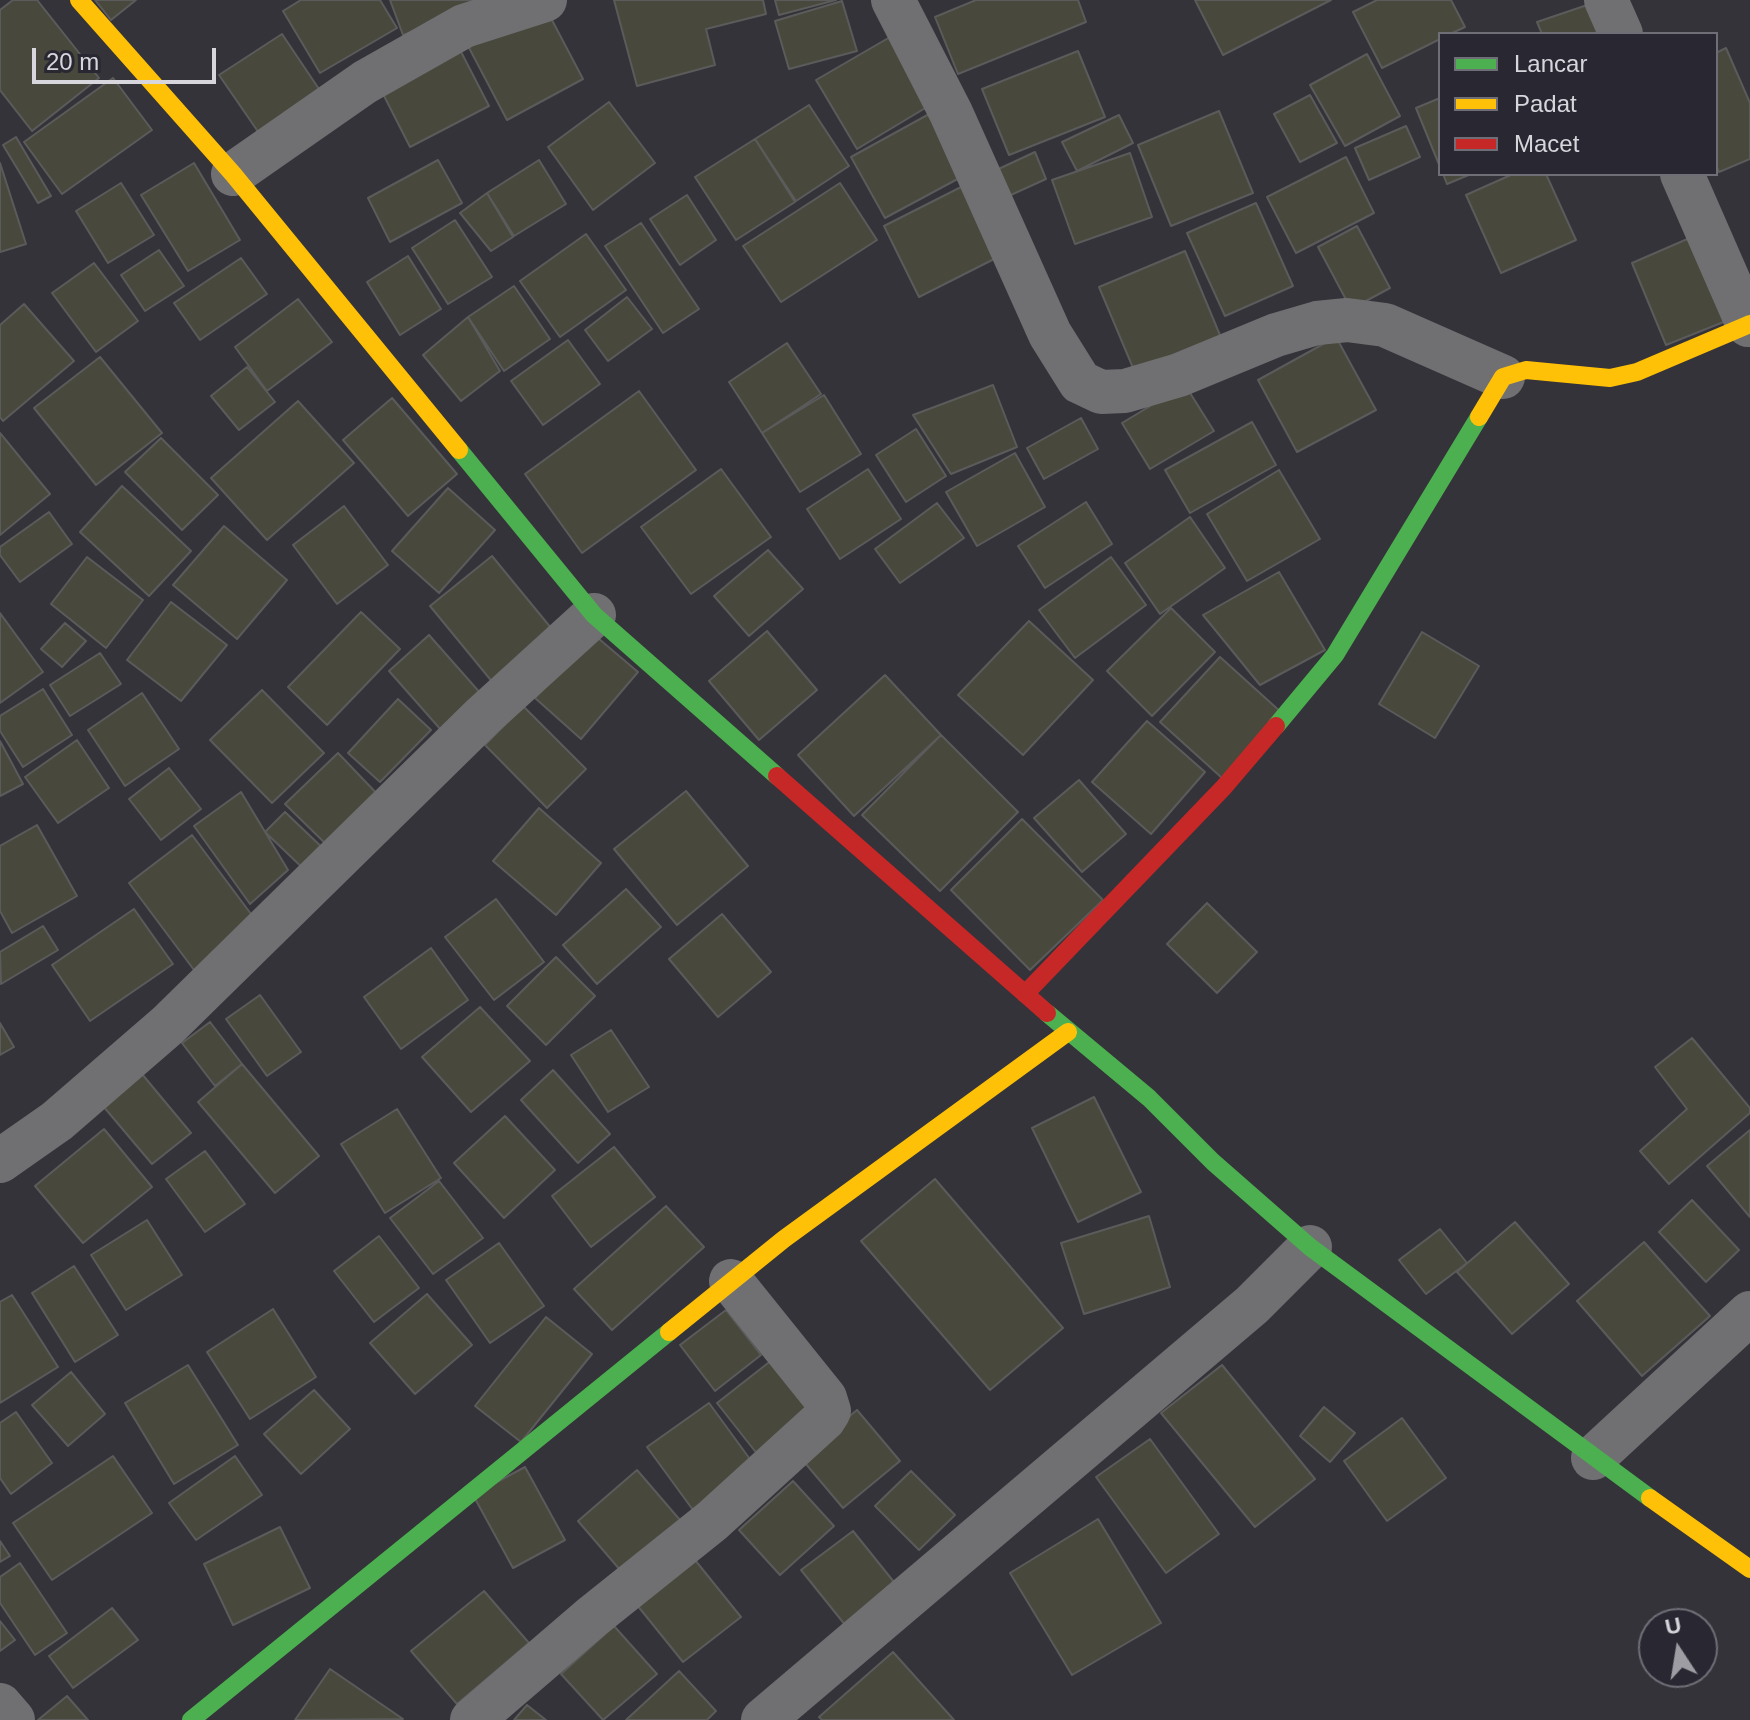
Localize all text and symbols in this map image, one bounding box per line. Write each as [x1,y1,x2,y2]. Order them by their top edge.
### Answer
scale bar [36,32,220,82]
legend [1438,32,1718,176]
text: 20 m [46,48,99,75]
text: Lancar [1514,50,1587,77]
text: Padat [1514,90,1577,117]
text: Macet [1514,130,1579,157]
north arrow [1638,1608,1718,1688]
text: U [1663,1612,1684,1640]

